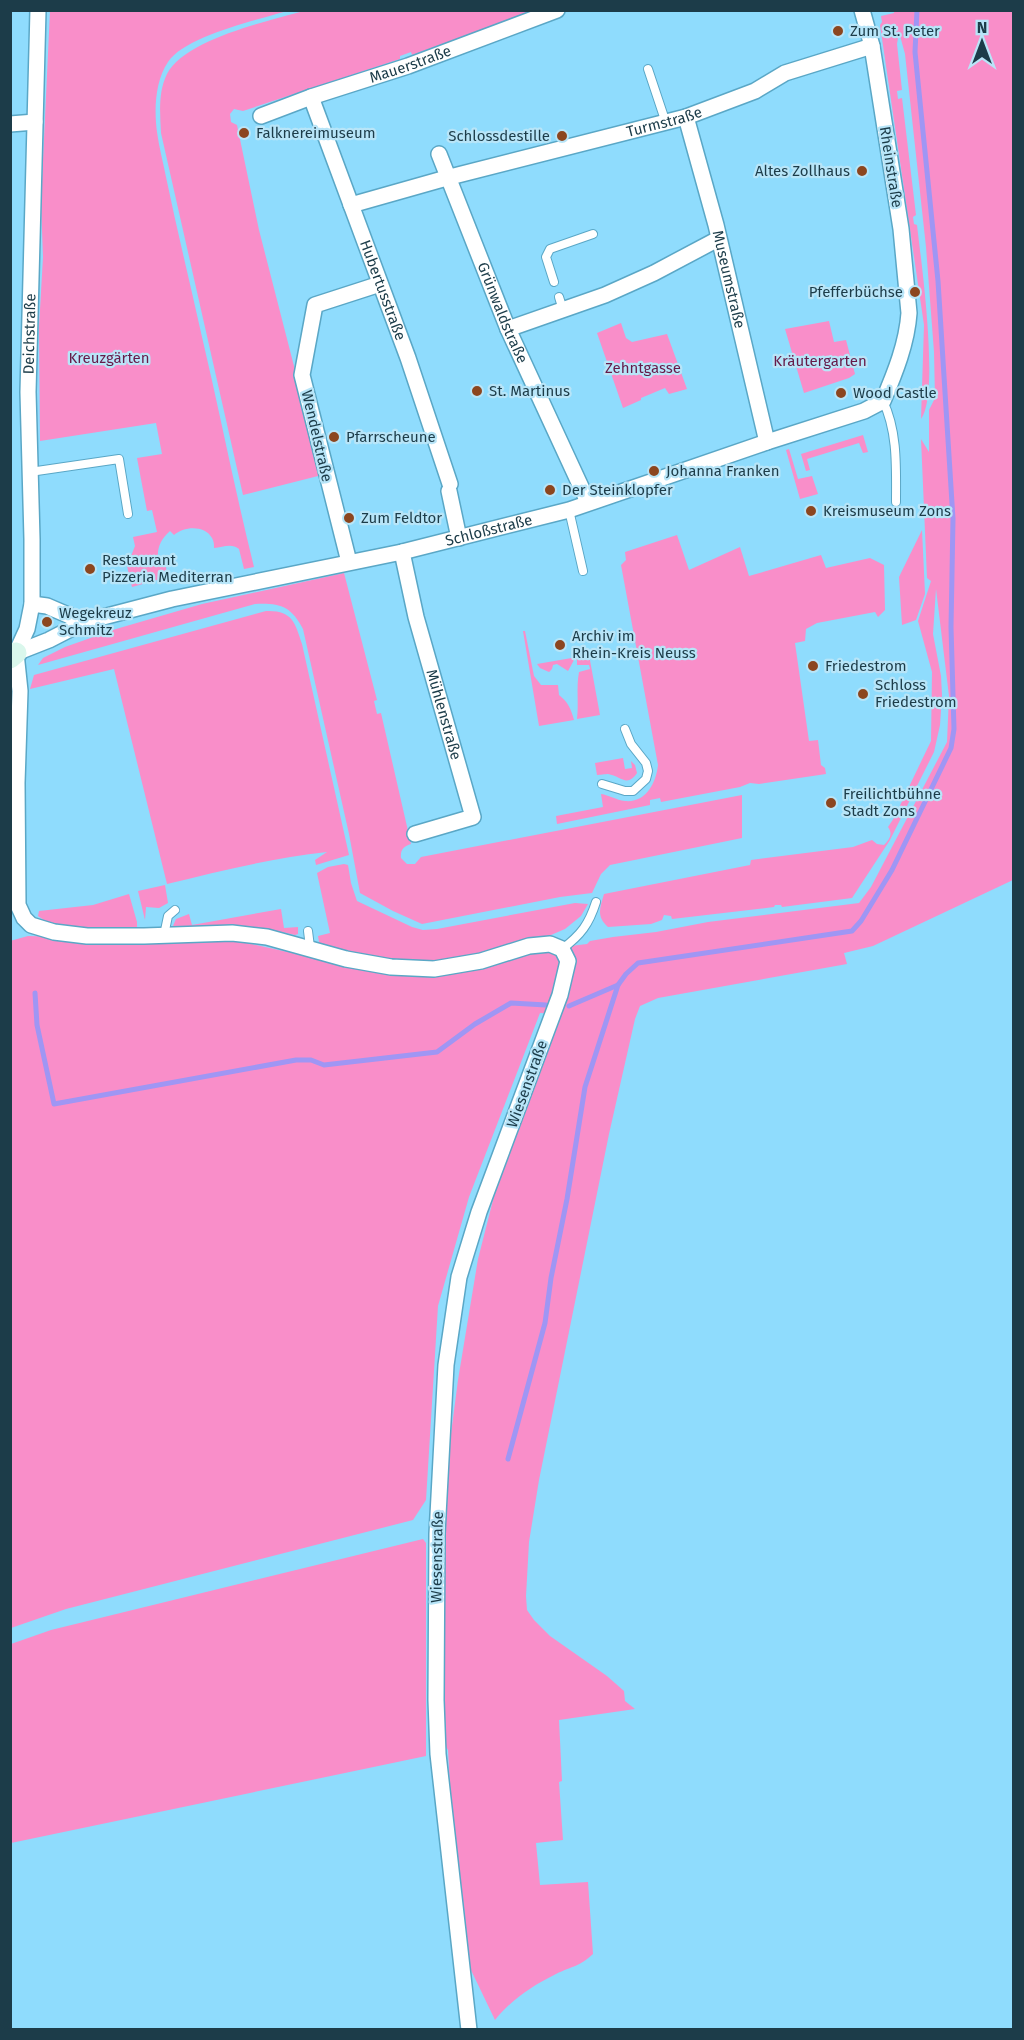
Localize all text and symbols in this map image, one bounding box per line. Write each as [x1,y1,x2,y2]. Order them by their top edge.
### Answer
north arrow [952,12,1012,72]
text: N [977,18,987,37]
place label: Zum St. Peter [850,22,940,40]
marker: Zum St. Peter [831,24,845,38]
street label: Mauerstraße [367,42,454,87]
street label: Turmstraße [625,103,704,141]
place label: Falknereimuseum [256,124,376,142]
street label: Rheinstraße [876,125,906,209]
marker: Falknereimuseum [237,126,251,140]
place label: Schlossdestille [448,127,550,145]
marker: Schlossdestille [555,129,569,143]
place label: Altes Zollhaus [755,162,850,180]
marker: Altes Zollhaus [855,164,869,178]
street label: Museumstraße [709,229,749,330]
street label: Hubertusstraße [356,237,410,343]
street label: Grünwaldstraße [474,260,532,366]
place label: Pfefferbüchse [809,283,903,301]
marker: Pfefferbüchse [908,285,922,299]
street label: Deichstraße [19,293,40,375]
park label: Kreuzgärten [68,349,150,367]
park label: Kräutergarten [773,352,867,370]
park label: Zehntgasse [605,359,681,377]
place label: St. Martinus [489,382,570,400]
marker: St. Martinus [470,384,484,398]
place label: Wood Castle [853,384,937,402]
marker: Wood Castle [834,386,848,400]
street label: Wendelstraße [298,388,336,484]
place label: Pfarrscheune [346,428,436,446]
marker: Pfarrscheune [327,430,341,444]
place label: Johanna Franken [666,462,780,480]
marker: Johanna Franken [647,464,661,478]
place label: Der Steinklopfer [562,481,673,499]
marker: Der Steinklopfer [543,483,557,497]
place label: Kreismuseum Zons [823,502,951,520]
marker: Kreismuseum Zons [804,504,818,518]
place label: Zum Feldtor [361,509,442,527]
marker: Zum Feldtor [342,511,356,525]
street label: Schloßstraße [443,511,534,550]
place label: Restaurant Pizzeria Mediterran [102,551,233,586]
marker: Restaurant Pizzeria Mediterran [83,562,97,576]
place label: Wegekreuz Schmitz [59,604,132,639]
marker: Wegekreuz Schmitz [40,615,54,629]
place label: Archiv im Rhein-Kreis Neuss [572,627,696,662]
marker: Archiv im Rhein-Kreis Neuss [553,638,567,652]
place label: Friedestrom [825,657,907,675]
marker: Friedestrom [806,659,820,673]
street label: Mühlenstraße [422,667,465,762]
place label: Schloss Friedestrom [875,676,957,711]
marker: Schloss Friedestrom [856,687,870,701]
place label: Freilichtbühne Stadt Zons [843,785,941,820]
marker: Freilichtbühne Stadt Zons [824,796,838,810]
street label: Wiesenstraße [503,1038,551,1130]
street label: Wiesenstraße [427,1511,447,1603]

